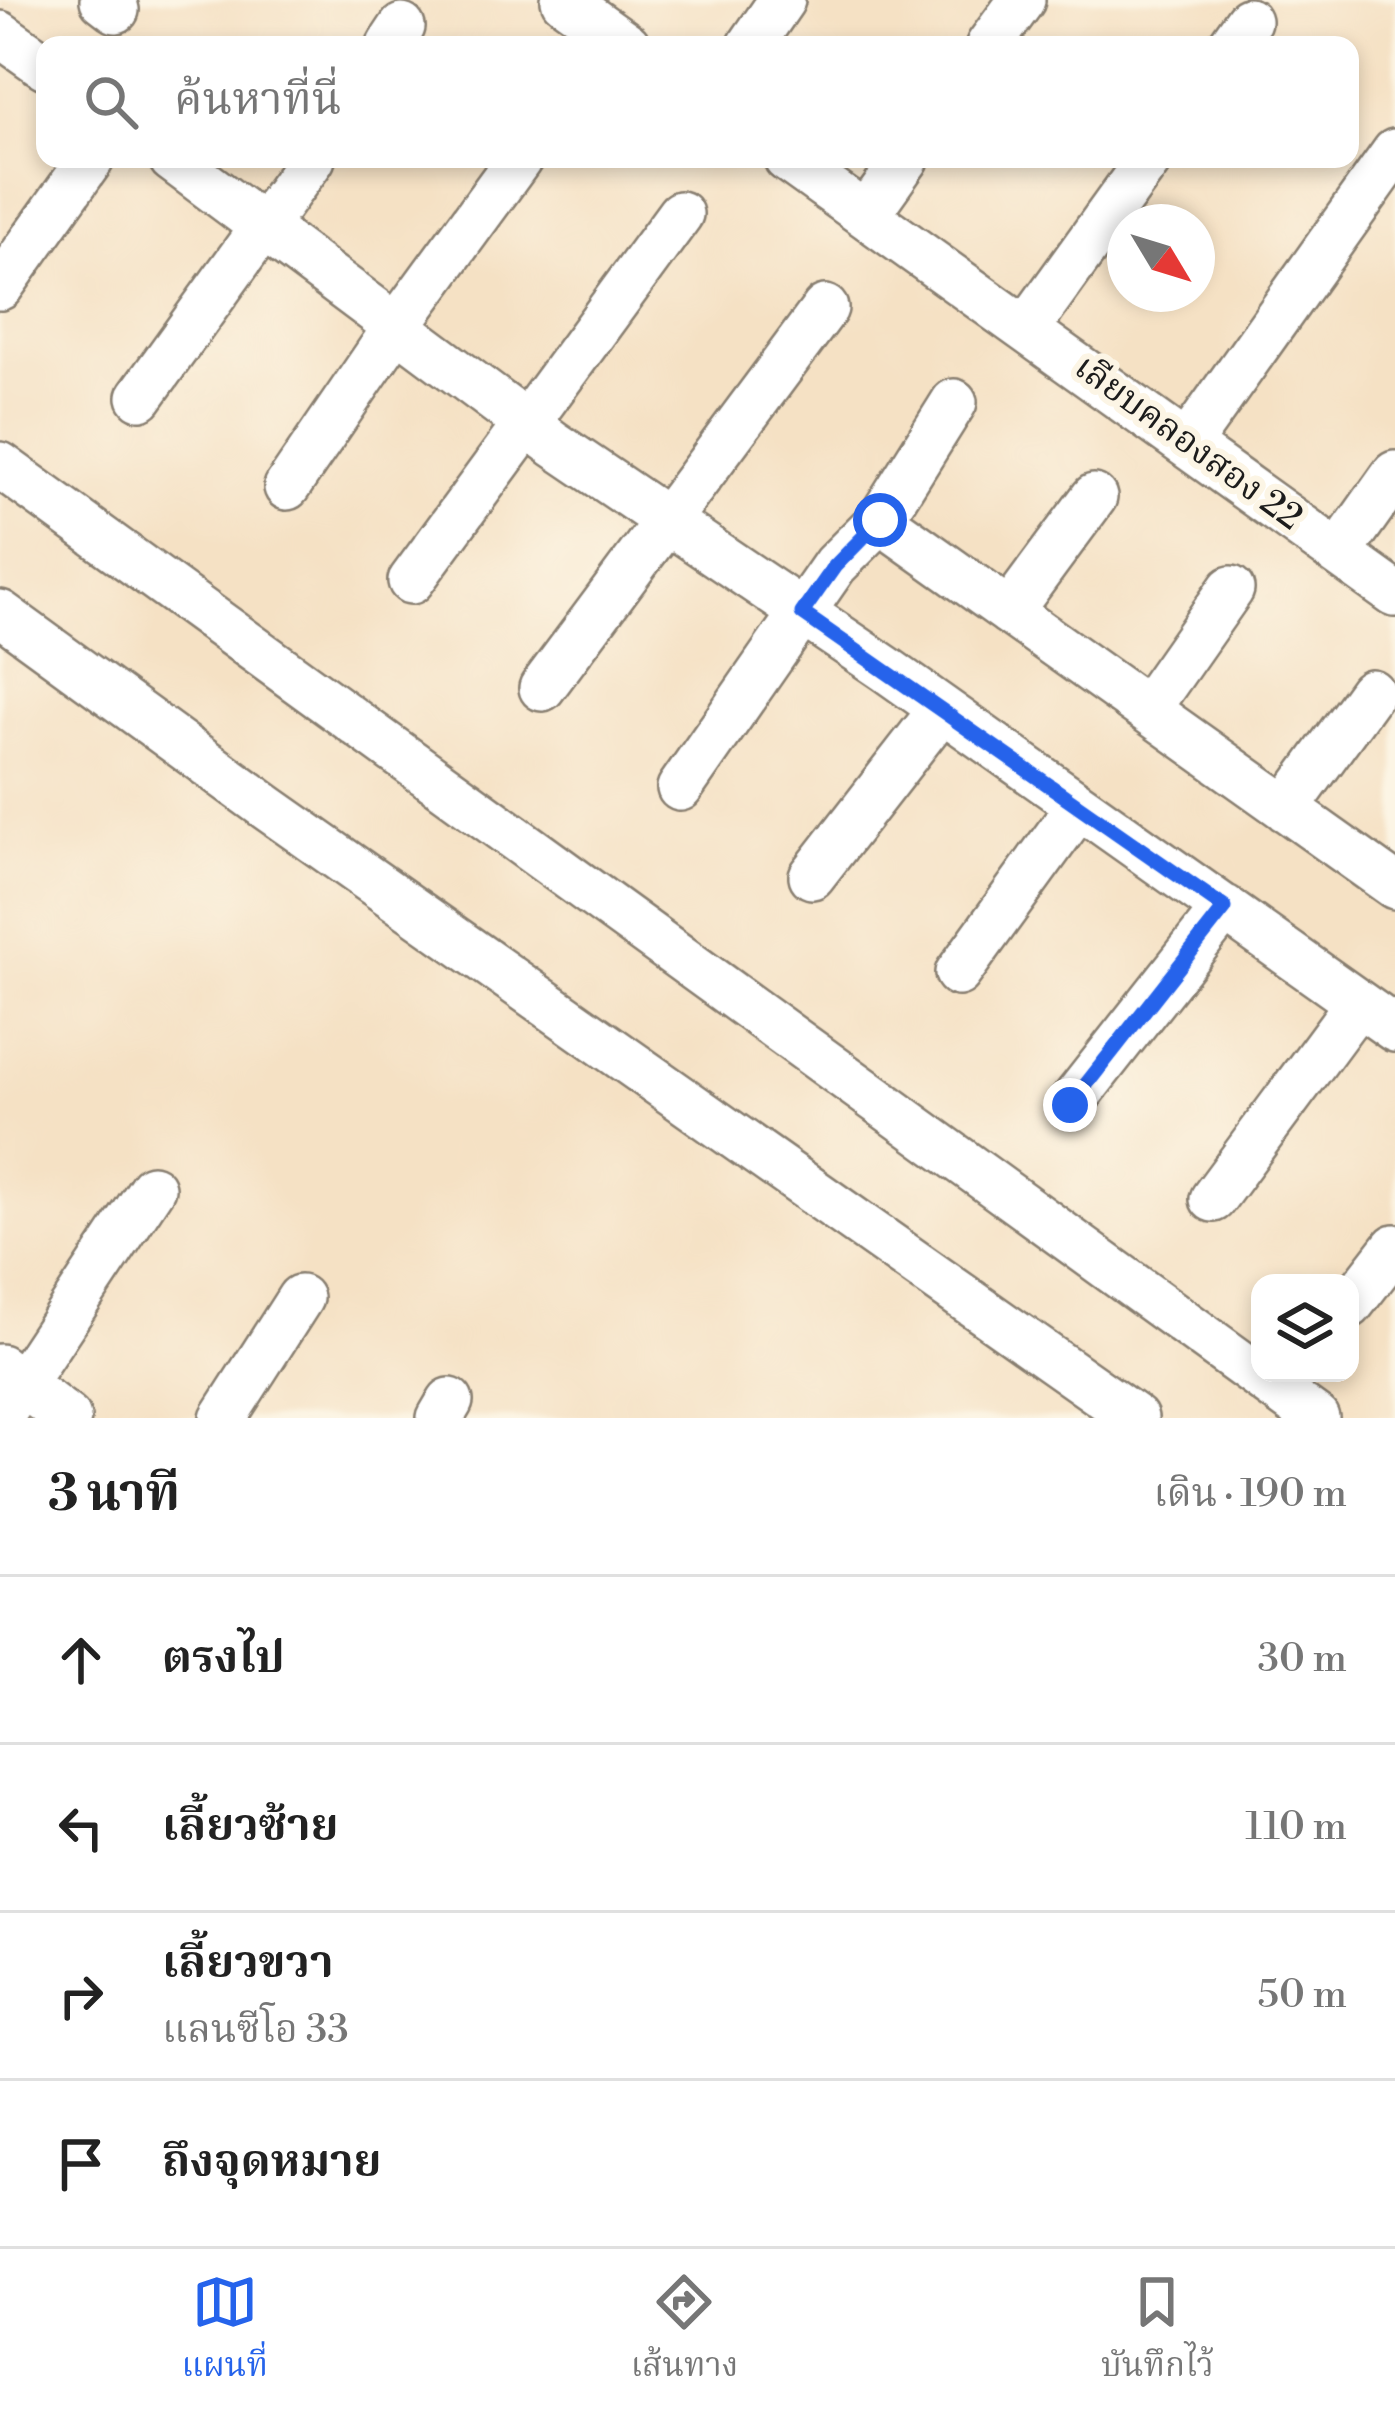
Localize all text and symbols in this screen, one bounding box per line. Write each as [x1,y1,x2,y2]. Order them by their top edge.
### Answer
search box [36,36,1359,168]
icon: search [78,69,144,135]
text: ค้นหาที่นี่ [174,72,342,129]
north arrow [1107,204,1215,312]
street label: เลียบคลองสอง 22 [1065,345,1311,541]
route start [853,493,907,547]
route end [1043,1078,1097,1132]
map controls [1251,1274,1359,1382]
button: layers [1251,1274,1359,1382]
text: 3 นาที [48,1463,180,1527]
text: เดิน · 190 m [1153,1470,1347,1519]
icon: ahead [48,1627,114,1693]
text: ตรงไป [162,1630,285,1687]
text: 30 m [1257,1635,1347,1684]
icon: left [48,1795,114,1861]
text: เลี้ยวซ้าย [162,1798,338,1855]
text: 110 m [1245,1803,1347,1852]
text: เลี้ยวขวา [162,1935,334,1992]
icon: right [48,1963,114,2029]
text: 50 m [1257,1971,1347,2020]
text: แลนซีโอ 33 [162,2006,349,2055]
icon: arrive [48,2131,114,2197]
text: ถึงจุดหมาย [162,2134,382,2191]
tab: แผนที่ [181,2269,268,2394]
tab: เส้นทาง [631,2269,738,2394]
tab: บันทึกไว้ [1101,2269,1214,2394]

